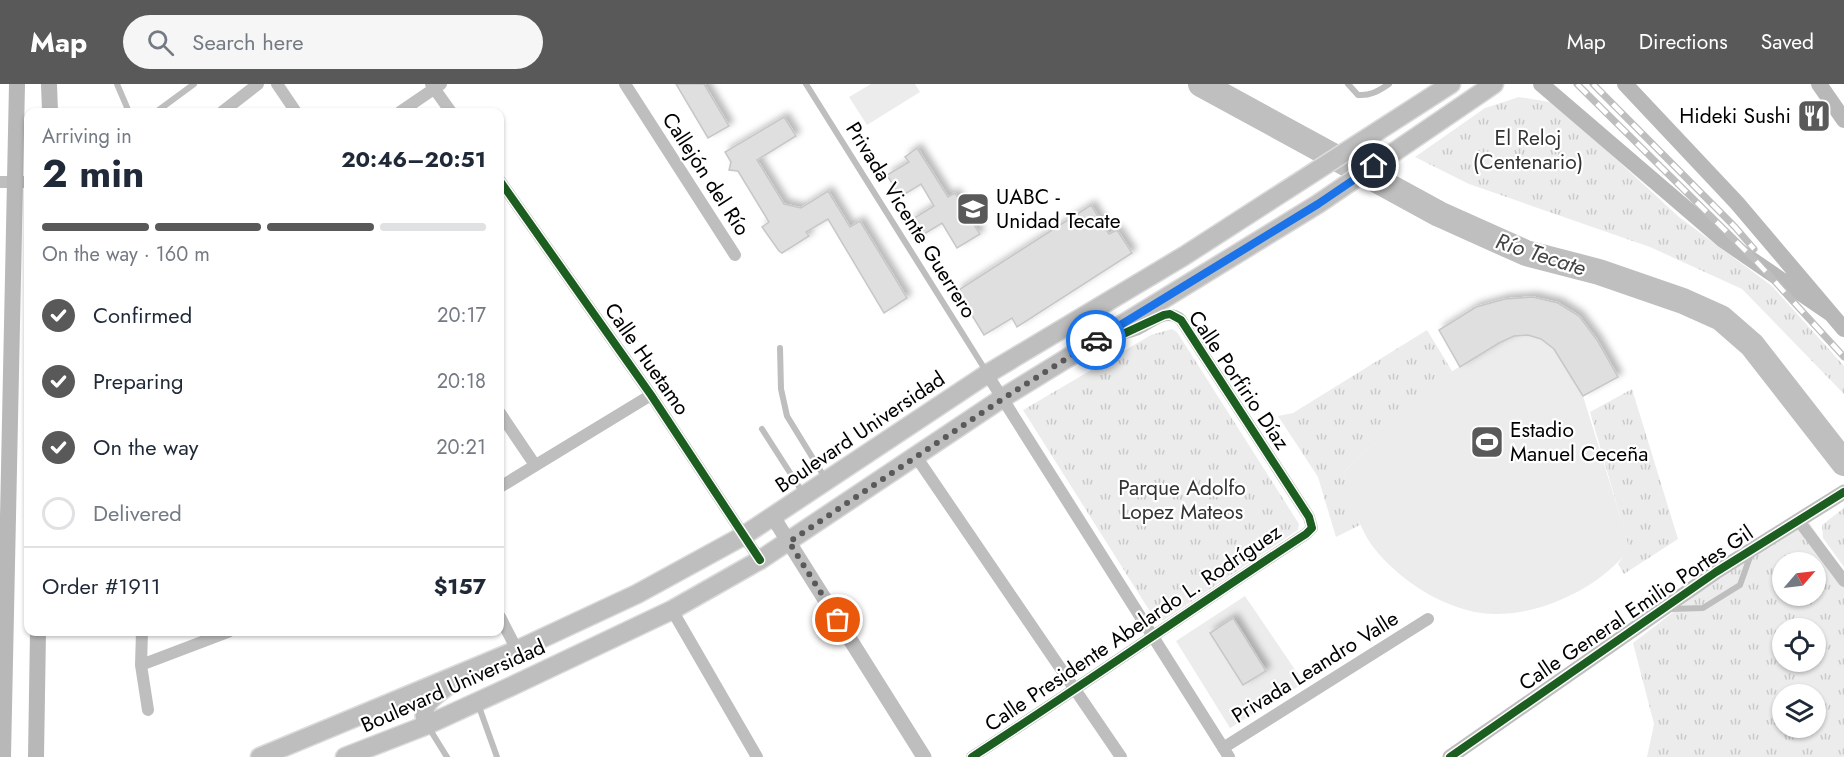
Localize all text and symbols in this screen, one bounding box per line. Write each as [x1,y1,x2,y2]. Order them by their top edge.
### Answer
search box [123,15,543,69]
text: Map [30,22,87,63]
icon: search [144,26,177,59]
text: Search here [192,26,304,58]
text: Map [1567,27,1606,57]
text: Directions [1639,27,1728,57]
text: Saved [1761,27,1814,57]
restaurant icon: Hideki Sushi [1796,98,1832,134]
place label: Hideki Sushi [1679,101,1791,131]
street label: Callejón del Río [655,106,757,242]
street label: Privada Vicente Guerrero [838,116,984,324]
text: Arriving in [42,122,132,151]
park label: El Reloj (Centenario) [1473,123,1583,177]
pin [1348,140,1399,191]
text: 20:46–20:51 [341,143,486,175]
text: 2 min [42,145,144,202]
icon: home [1357,149,1390,182]
place label: UABC - Unidad Tecate [996,182,1121,236]
school or university icon: UABC - Unidad Tecate [955,191,991,227]
water label: Río Tecate [1492,224,1590,284]
text: On the way · 160 m [42,240,210,269]
street label: Calle Huetamo [597,297,697,421]
icon: check [42,299,75,332]
text: Confirmed [93,299,192,331]
text: 20:17 [437,301,486,330]
street label: Calle Porfirio Díaz [1181,304,1297,456]
courier [1066,310,1126,370]
icon: car [1080,324,1113,357]
street label: Boulevard Universidad [769,364,951,500]
icon: check [42,365,75,398]
text: Preparing [93,365,184,397]
text: 20:18 [437,367,486,396]
place label: Estadio Manuel Ceceña [1510,415,1648,469]
sports icon: Estadio Manuel Ceceña [1469,424,1505,460]
icon: check [42,431,75,464]
text: On the way [93,431,198,463]
text: 20:21 [436,433,486,462]
park label: Parque Adolfo Lopez Mateos [1118,473,1246,527]
text: Delivered [93,497,182,529]
street label: Calle Presidente Abelardo L. Rodríguez [979,517,1288,739]
street label: Calle General Emilio Portes Gil [1513,518,1759,698]
north arrow [1772,552,1826,606]
map controls [1772,552,1826,738]
text: Order #1911 [42,570,161,602]
text: $157 [434,570,486,602]
pin [812,594,863,645]
icon: bag [821,603,854,636]
street label: Privada Leandro Valle [1226,603,1404,731]
button: locate [1772,618,1826,672]
street label: Boulevard Universidad [356,632,550,740]
button: layers [1772,684,1826,738]

